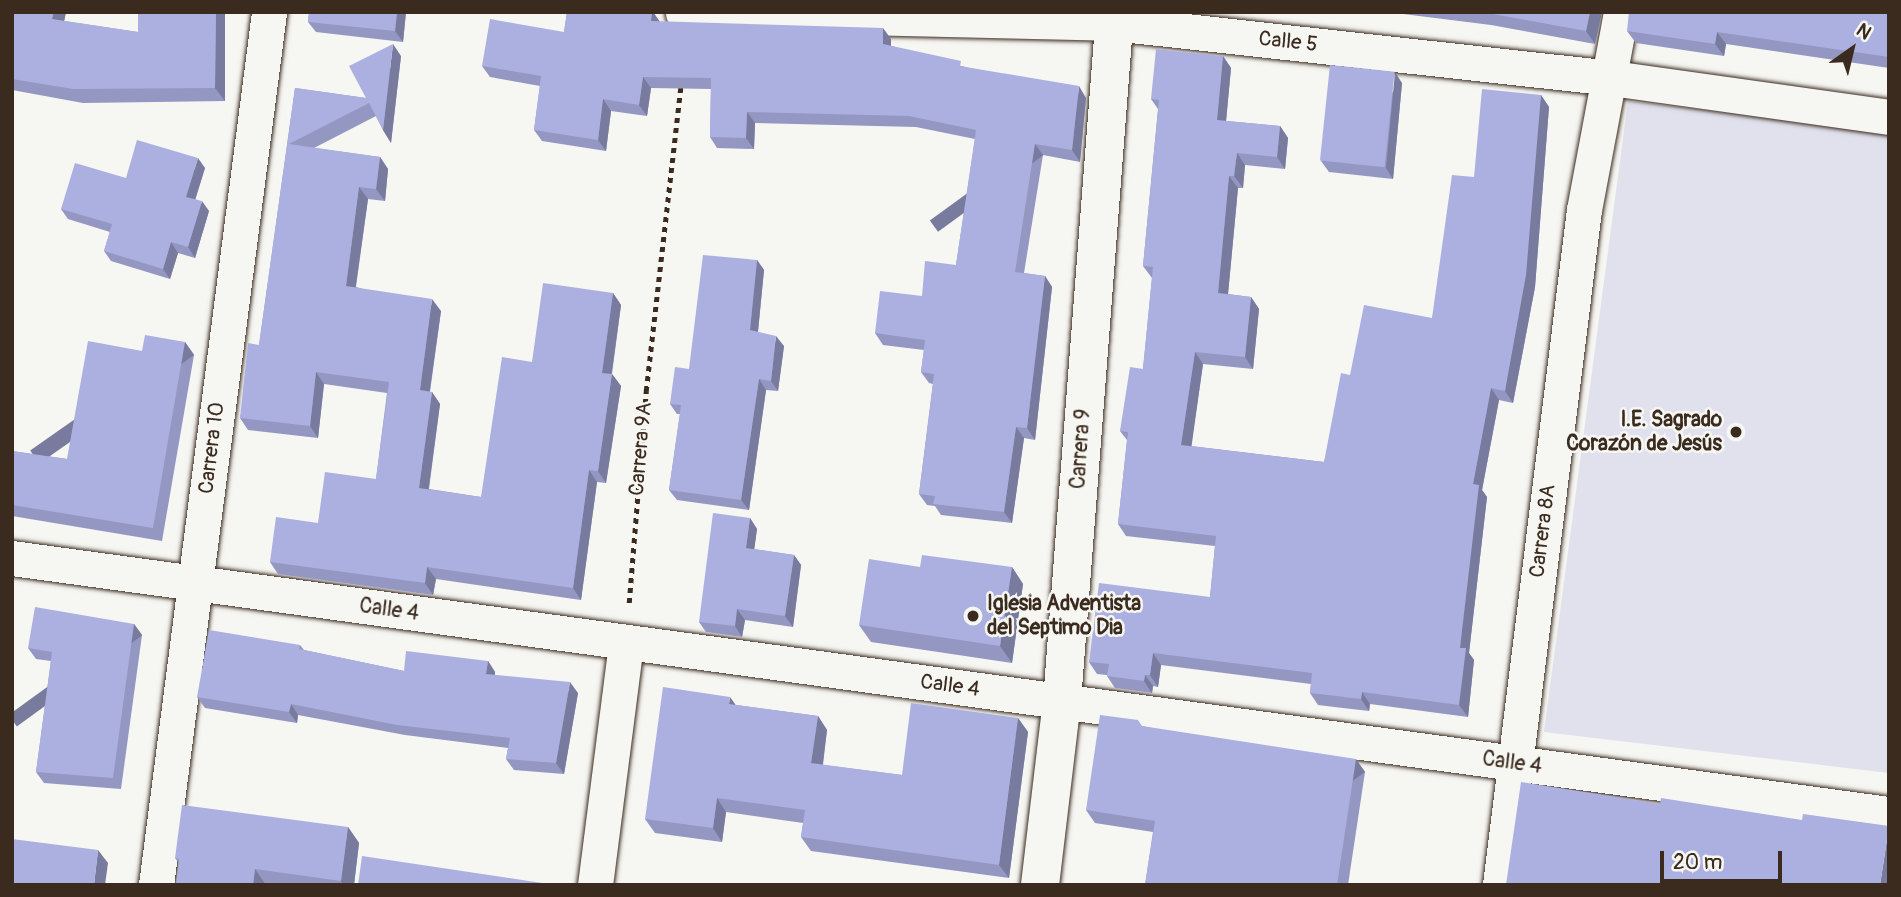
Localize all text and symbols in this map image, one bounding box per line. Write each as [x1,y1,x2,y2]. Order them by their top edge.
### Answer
north arrow [1817,14,1887,84]
text: N [1852,18,1876,45]
street label: Calle 5 [1257,26,1319,58]
street label: Carrera 10 [194,401,230,495]
street label: Carrera 9A [624,401,658,497]
place label: I.E. Sagrado Corazón de Jesús [1566,407,1722,457]
street label: Carrera 9 [1066,408,1096,490]
marker: I.E. Sagrado Corazón de Jesús [1728,424,1744,440]
street label: Carrera 8A [1525,483,1561,579]
place label: Iglesia Adventista del Septimo Dia [987,591,1141,641]
street label: Calle 4 [358,593,420,627]
marker: Iglesia Adventista del Septimo Dia [965,608,981,624]
street label: Calle 4 [919,669,981,703]
street label: Calle 4 [1481,746,1543,780]
scale bar [1663,838,1786,882]
text: 20 m [1673,849,1722,876]

